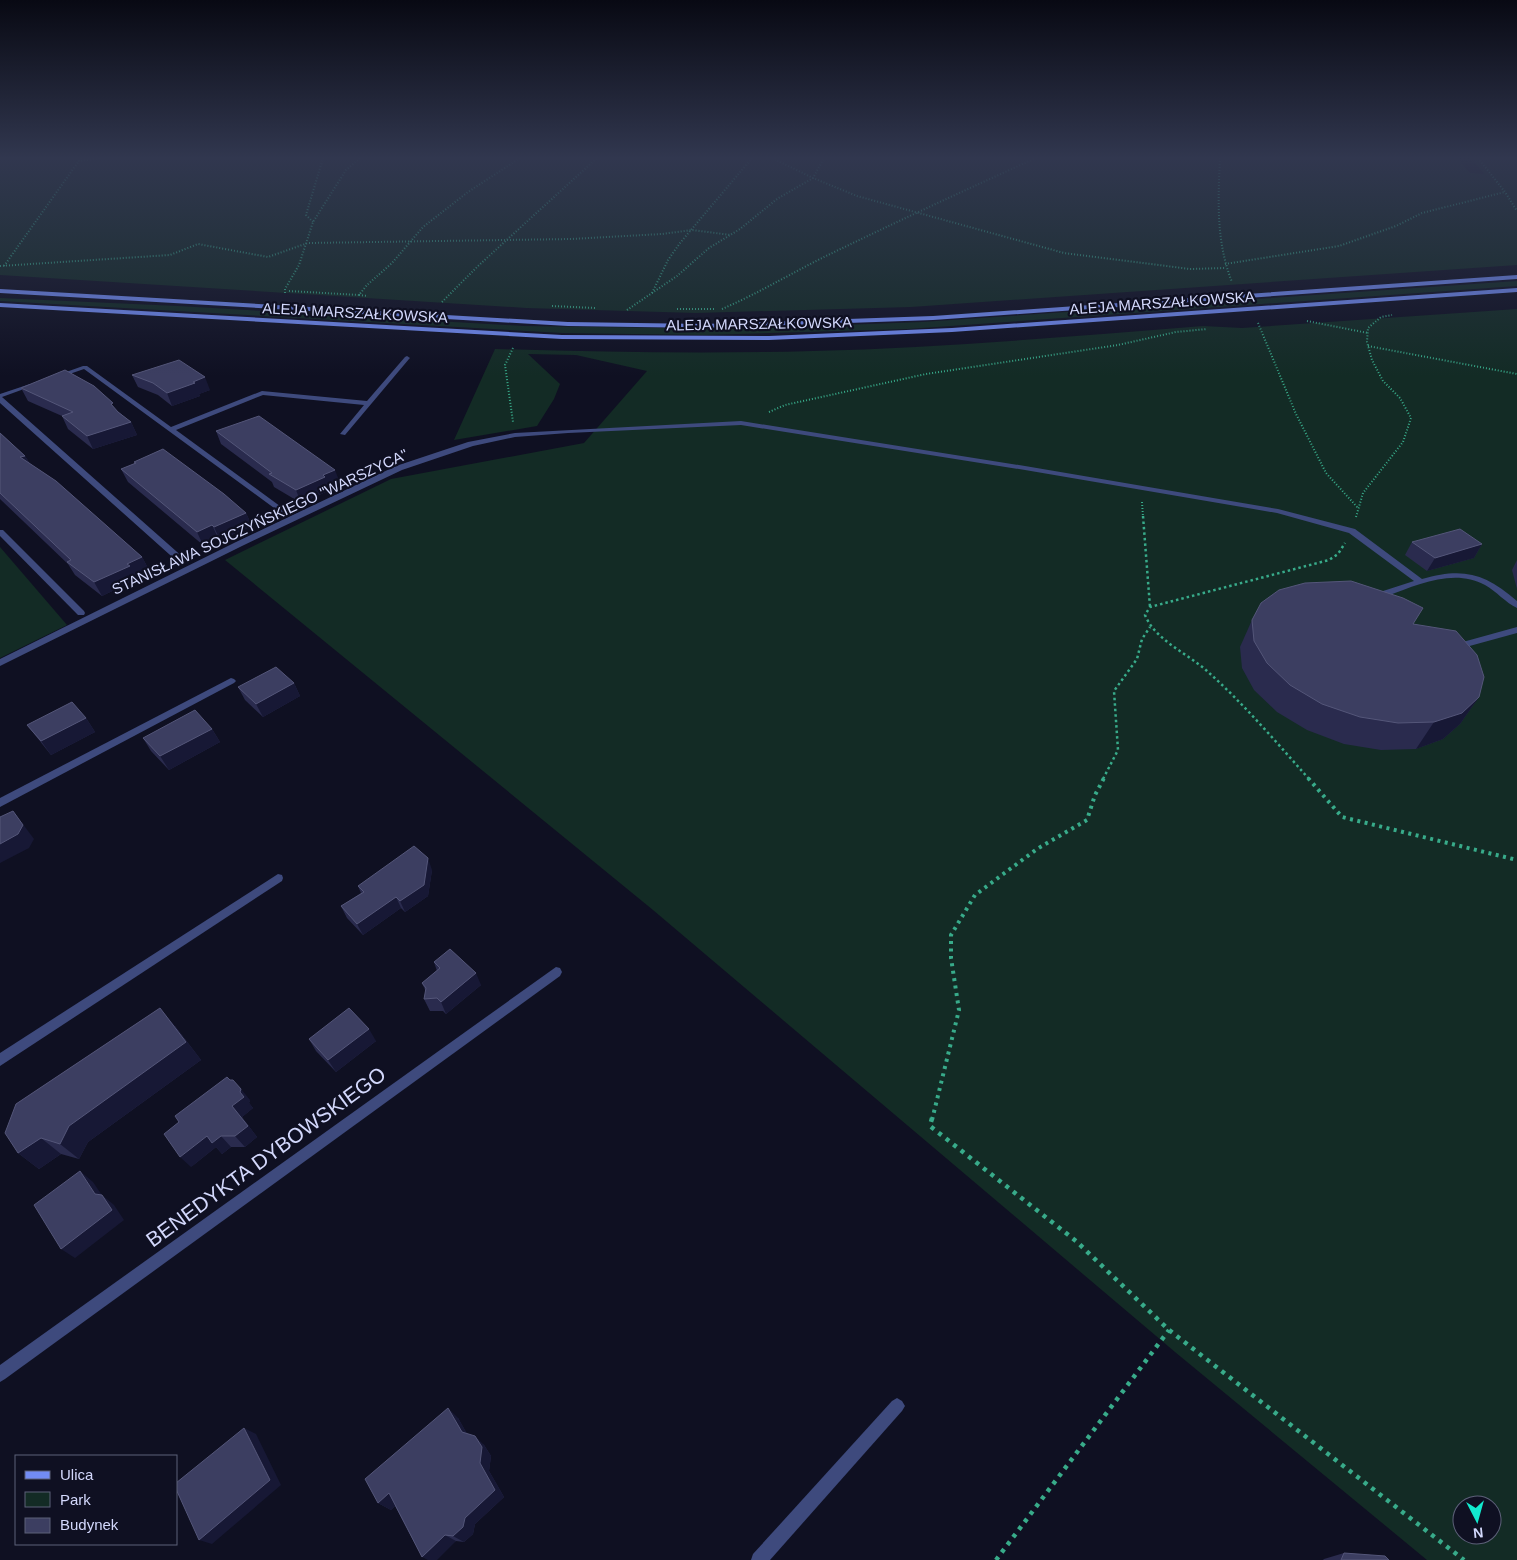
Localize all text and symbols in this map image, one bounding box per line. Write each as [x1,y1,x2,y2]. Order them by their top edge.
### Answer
street label: ALEJA MARSZAŁKOWSKA [1069,288,1255,317]
street label: ALEJA MARSZAŁKOWSKA [262,299,448,326]
street label: ALEJA MARSZAŁKOWSKA [666,313,852,334]
street label: STANISŁAWA SOJCZYŃSKIEGO "WARSZYCA" [109,445,410,598]
street label: BENEDYKTA DYBOWSKIEGO [142,1062,390,1251]
legend [15,1455,178,1545]
text: Ulica [60,1466,94,1483]
text: Park [60,1491,91,1508]
north arrow [1452,1495,1502,1545]
text: Budynek [60,1516,119,1533]
text: N [1472,1524,1484,1541]

